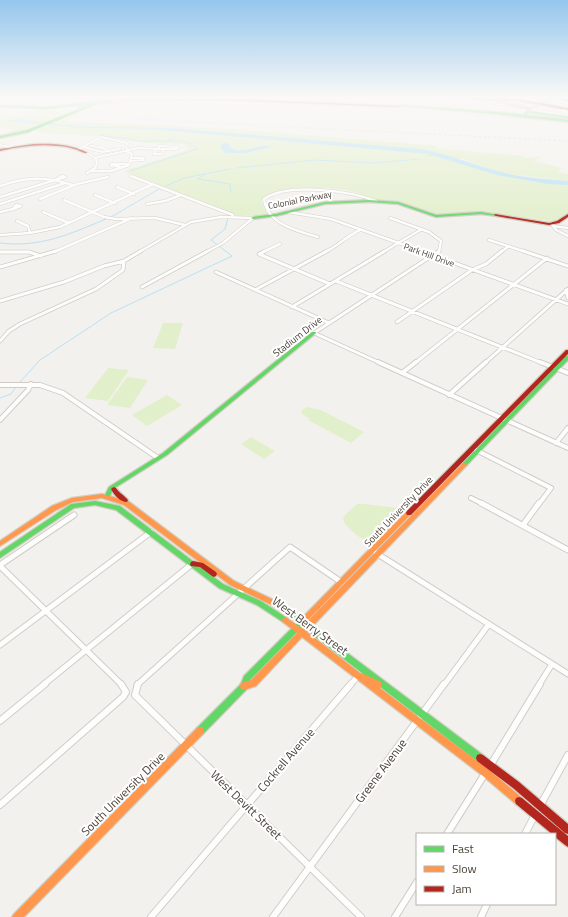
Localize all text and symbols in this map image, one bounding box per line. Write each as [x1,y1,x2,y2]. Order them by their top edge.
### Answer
street label: Colonial Parkway [267,187,333,212]
street label: Park Hill Drive [402,239,457,270]
street label: Stadium Drive [269,312,325,360]
street label: South University Drive [360,472,436,550]
street label: West Berry Street [268,591,353,660]
street label: Cockrell Avenue [252,723,319,796]
street label: Greene Avenue [350,735,411,807]
street label: South University Drive [76,747,169,840]
street label: West Devitt Street [206,766,287,844]
legend [416,833,556,905]
text: Fast [452,839,475,858]
text: Slow [452,859,477,878]
text: Jam [452,879,472,898]

